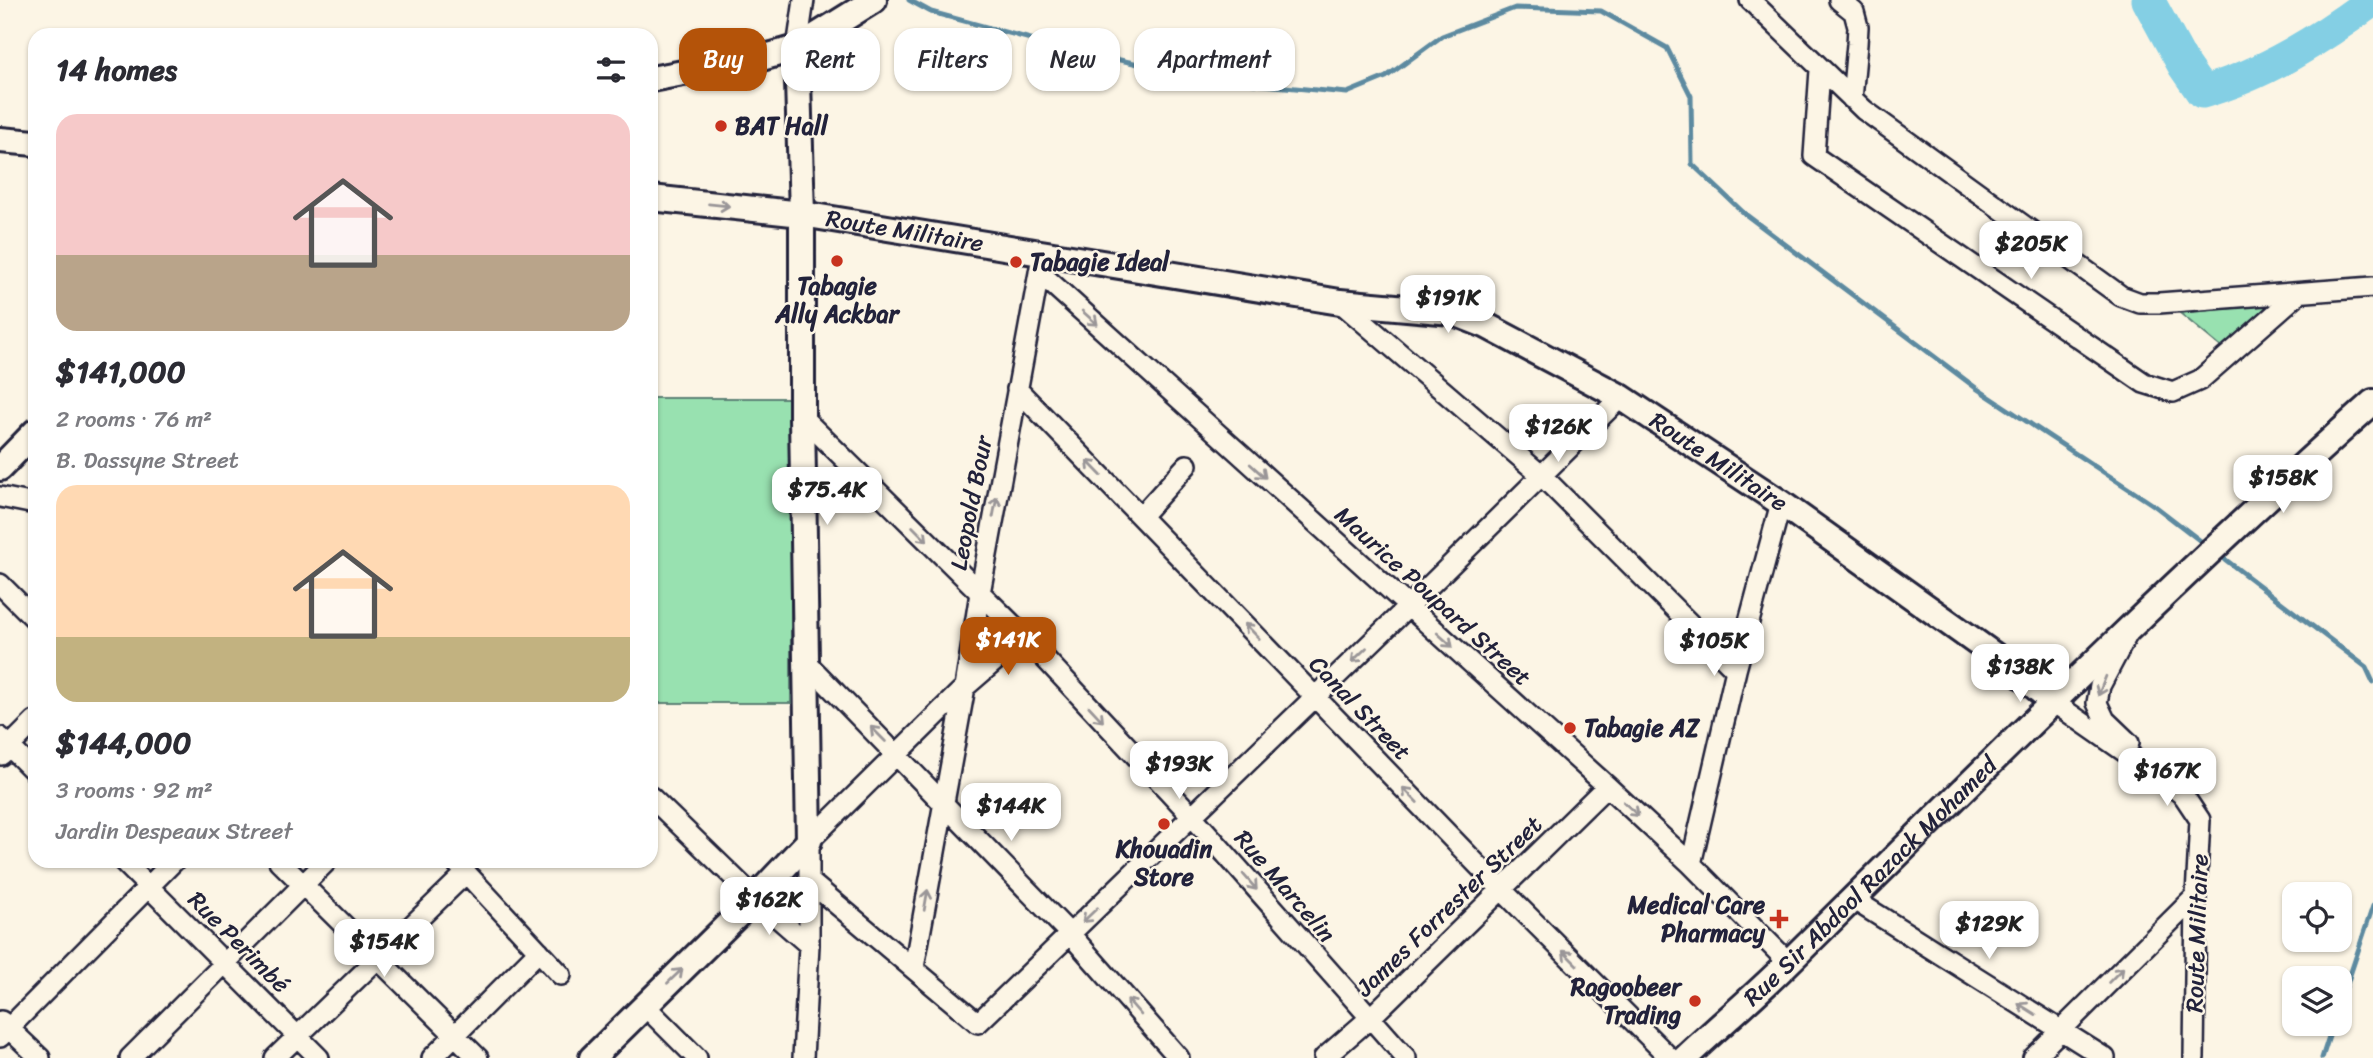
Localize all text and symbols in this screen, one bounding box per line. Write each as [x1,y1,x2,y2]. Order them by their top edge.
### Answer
chip: Buy [679,28,767,91]
chip: Rent [781,28,880,91]
chip: Filters [894,28,1012,91]
chip: New [1026,28,1120,91]
chip: Apartment [1134,28,1295,91]
text: 14 homes [56,43,177,97]
icon: filters [592,51,630,89]
place label: BAT Hall [735,105,829,147]
marker: BAT Hall [713,118,729,134]
icon: home [280,160,406,286]
street label: Route Militaire [823,197,987,264]
one-way arrow [707,199,730,212]
pin: $205K [1982,222,2080,281]
text: $205K [1995,223,2067,264]
place label: Tabagie Ideal [1030,241,1170,283]
marker: Tabagie Ally Ackbar [829,253,845,269]
marker: Tabagie Ideal [1008,254,1024,270]
place label: Tabagie Ally Ackbar [775,265,901,335]
pin: $191K [1399,276,1497,335]
text: $191K [1416,277,1480,318]
one-way arrow [1081,310,1099,326]
text: $141,000 [56,345,186,399]
text: 2 rooms · 76 m² [56,399,212,440]
street label: Route Militaire [1641,400,1797,523]
pin: $126K [1509,405,1607,464]
text: $126K [1525,406,1591,447]
street label: Leopold Bour [937,430,1005,574]
text: B. Dassyne Street [56,440,239,481]
pin: $158K [2234,456,2332,515]
text: $158K [2249,457,2317,498]
one-way arrow [1086,460,1103,477]
one-way arrow [1249,463,1267,479]
pin: $75.4K [770,468,884,527]
text: $75.4K [788,469,866,510]
street label: Maurice Poupard Street [1324,495,1542,697]
one-way arrow [989,496,1003,519]
one-way arrow [912,525,929,542]
icon: home [280,531,406,657]
pin: $141K [959,618,1057,677]
pin: $105K [1665,618,1763,678]
text: $141K [976,619,1040,660]
text: $105K [1680,620,1748,661]
one-way arrow [1244,623,1261,640]
one-way arrow [1435,632,1453,648]
pin: $138K [1971,644,2069,704]
street label: Canal Street [1298,645,1422,771]
one-way arrow [1351,646,1368,663]
text: $138K [1987,646,2053,687]
one-way arrow [2095,675,2108,696]
one-way arrow [1088,705,1105,722]
place label: Tabagie AZ [1584,707,1701,749]
text: $144,000 [56,716,192,770]
marker: Tabagie AZ [1562,720,1578,736]
one-way arrow [869,725,886,742]
pin: $193K [1130,742,1228,801]
text: $193K [1146,743,1212,784]
street label: Rue Sir Abdool Razack Mohamed [1733,744,2009,1017]
pin: $167K [2118,748,2216,808]
text: $167K [2134,750,2200,791]
text: 3 rooms · 92 m² [56,770,213,811]
pin: $144K [962,784,1060,843]
text: $144K [977,785,1045,826]
one-way arrow [1402,787,1419,804]
one-way arrow [1622,801,1639,818]
street label: James Forrester Street [1345,805,1553,1008]
text: Jardin Despeaux Street [56,811,293,852]
marker: Khouadin Store [1156,816,1172,832]
street label: Rue Marcelin [1224,820,1347,952]
place label: Khouadin Store [1115,828,1212,898]
street label: Route Militaire [2173,853,2221,1013]
one-way arrow [1242,873,1258,891]
pin: $162K [720,878,818,937]
text: $162K [736,879,802,920]
street label: Rue Perimbé [178,881,300,1003]
map controls [2282,882,2352,1036]
button: locate [2282,882,2352,952]
place label: Medical Care Pharmacy [1627,884,1766,954]
one-way arrow [920,889,933,912]
pin: $129K [1940,902,2038,961]
text: $129K [1956,903,2022,944]
one-way arrow [1082,907,1099,924]
marker: Medical Care Pharmacy [1771,911,1787,927]
pin: $154K [335,920,433,979]
text: $154K [350,921,418,962]
one-way arrow [1561,949,1578,966]
place label: Ragoobeer Trading [1570,966,1683,1036]
one-way arrow [2107,966,2124,983]
button: layers [2282,966,2352,1036]
one-way arrow [666,967,683,984]
marker: Ragoobeer Trading [1687,993,1703,1009]
one-way arrow [1126,998,1142,1016]
one-way arrow [2017,1002,2037,1016]

